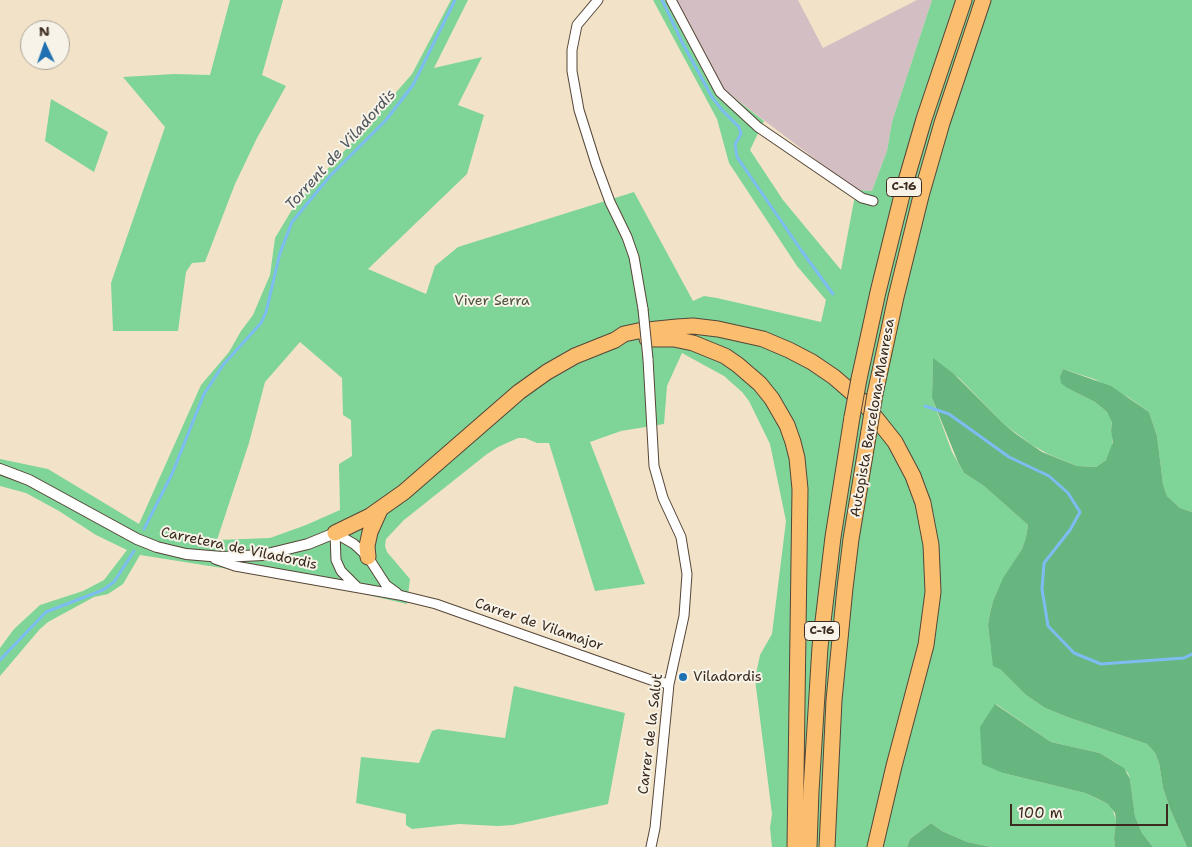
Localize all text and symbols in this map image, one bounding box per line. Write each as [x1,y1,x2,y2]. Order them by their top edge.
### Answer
north arrow [20,20,70,70]
text: N [38,22,50,40]
water label: Torrent de Viladordis [282,86,400,214]
road number: C-16 [886,178,922,196]
park label: Viver Serra [454,293,530,309]
street label: Autopista Barcelona-Manresa [847,317,899,519]
street label: Carretera de Viladordis [159,524,319,574]
street label: Carrer de Vilamajor [473,595,605,655]
road number: C-16 [804,622,840,640]
place label: Viladordis [693,669,762,685]
marker: Viladordis [677,671,689,683]
street label: Carrer de la Salut [635,673,667,795]
scale bar [1012,794,1170,826]
text: 100 m [1018,803,1063,823]

